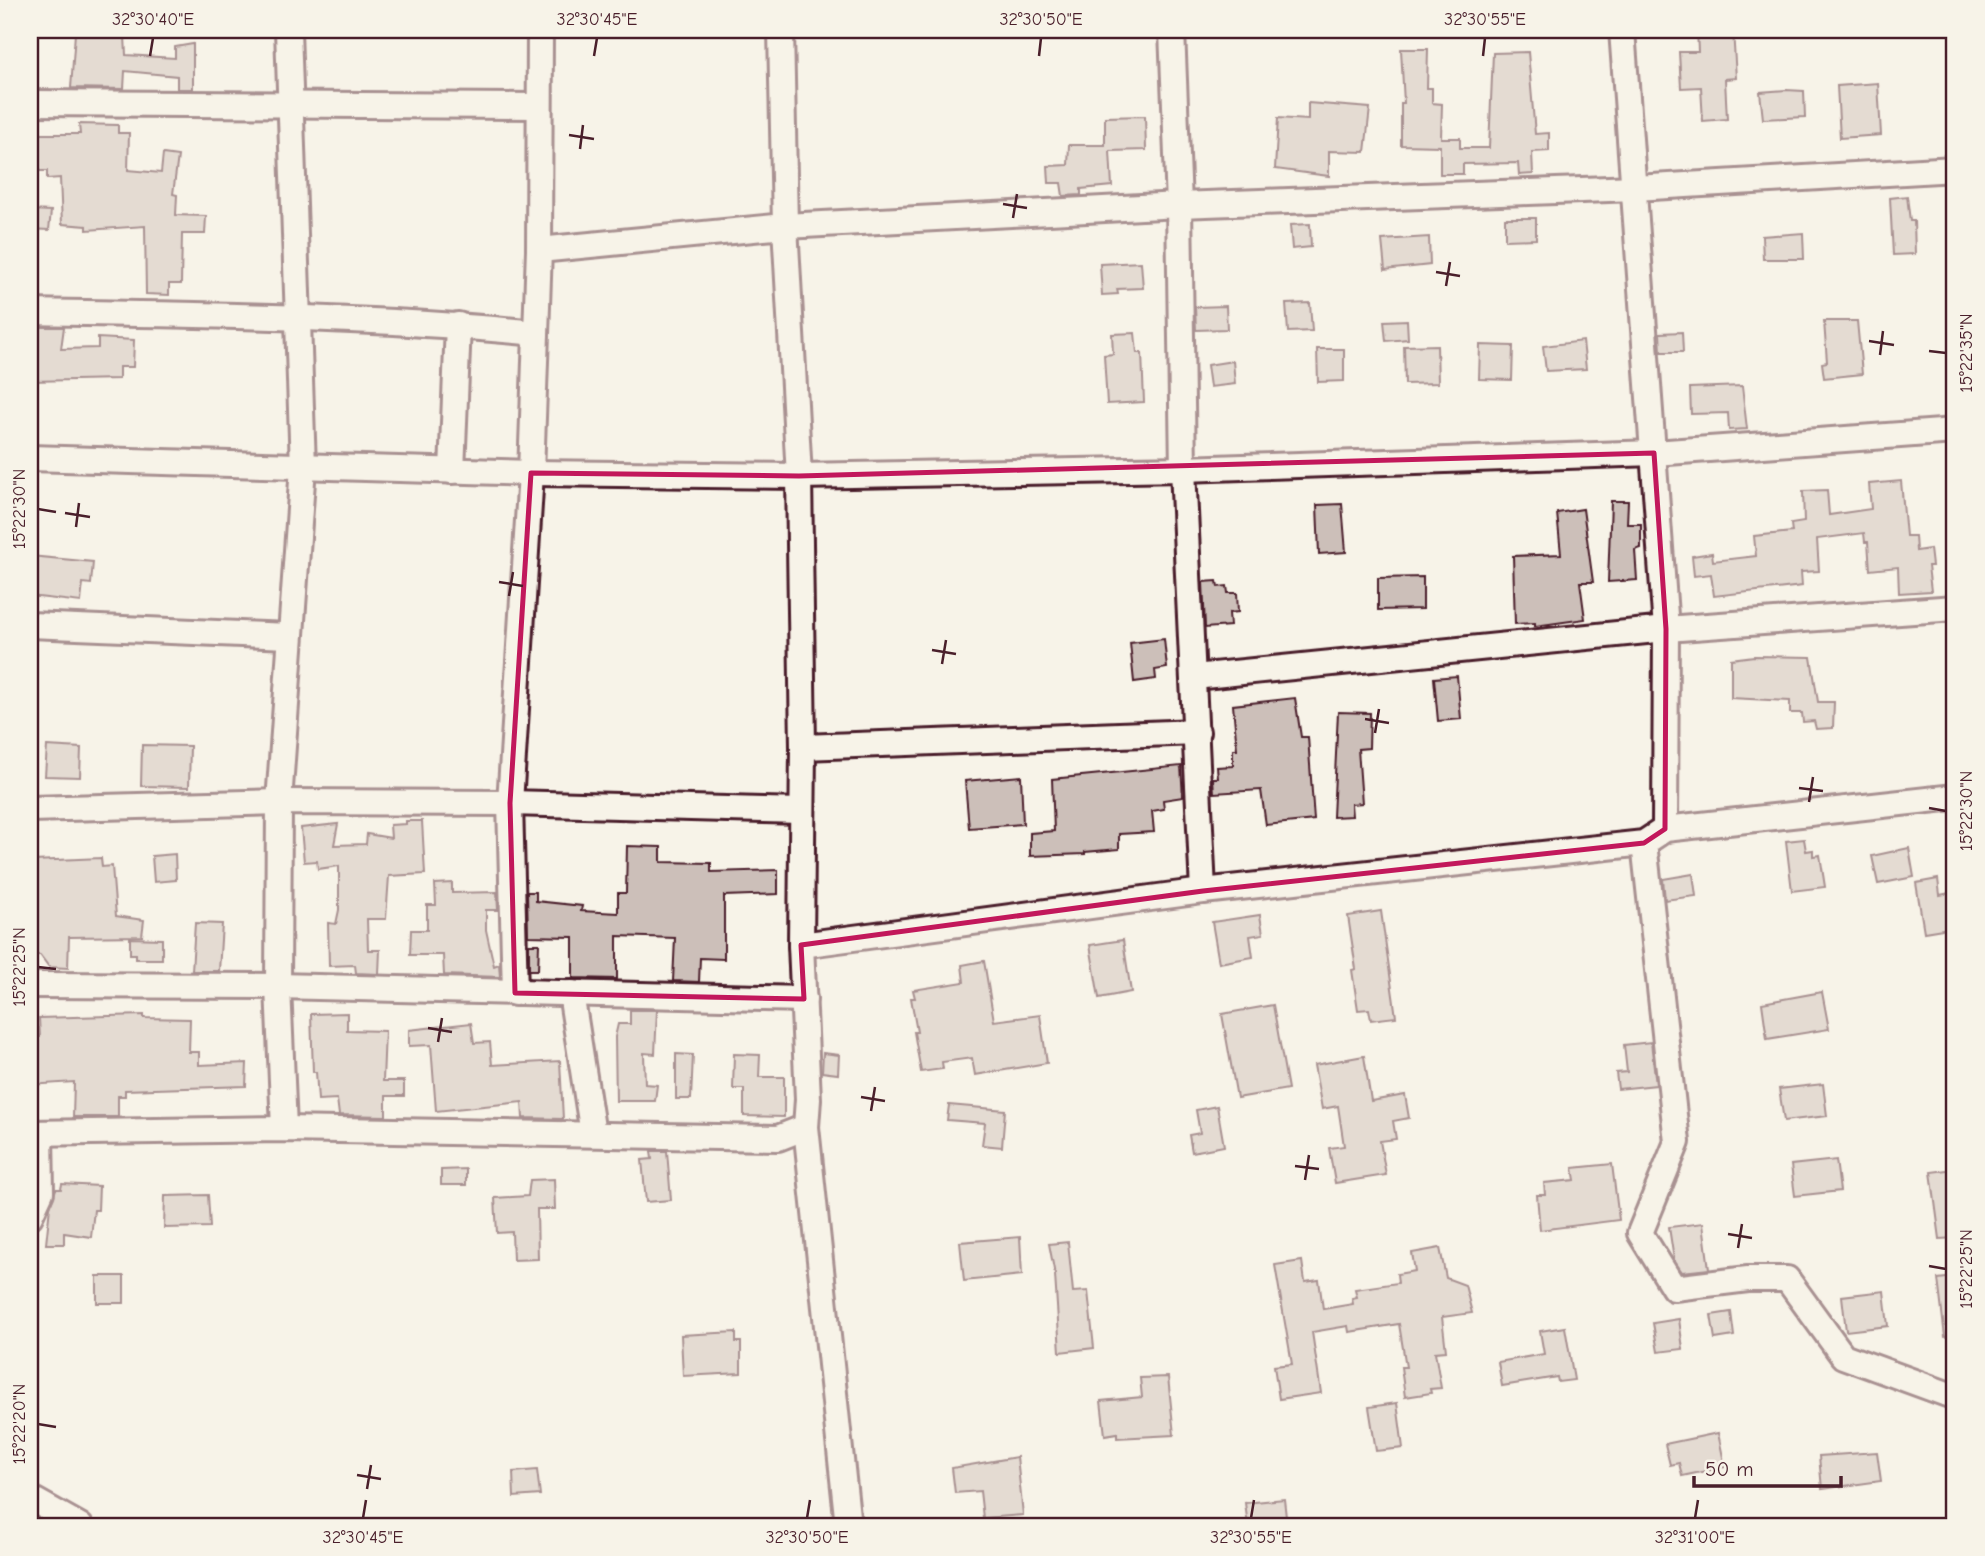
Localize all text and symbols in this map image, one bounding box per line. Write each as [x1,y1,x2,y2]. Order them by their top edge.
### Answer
text: 32°30'40"E [112,9,194,30]
text: 32°30'45"E [557,9,638,30]
text: 32°30'50"E [999,9,1083,30]
text: 32°30'55"E [1444,9,1526,30]
text: 15°22'35"N [1956,313,1977,393]
text: 15°22'30"N [9,469,30,549]
text: 15°22'30"N [1956,771,1977,851]
text: 15°22'25"N [9,927,30,1007]
text: 15°22'25"N [1956,1229,1977,1309]
text: 15°22'20"N [9,1384,30,1464]
scale bar [1694,1444,1842,1488]
text: 50 m [1705,1457,1754,1481]
text: 32°30'45"E [323,1527,404,1548]
text: 32°30'50"E [765,1527,849,1548]
text: 32°30'55"E [1210,1527,1292,1548]
text: 32°31'00"E [1655,1527,1735,1548]

